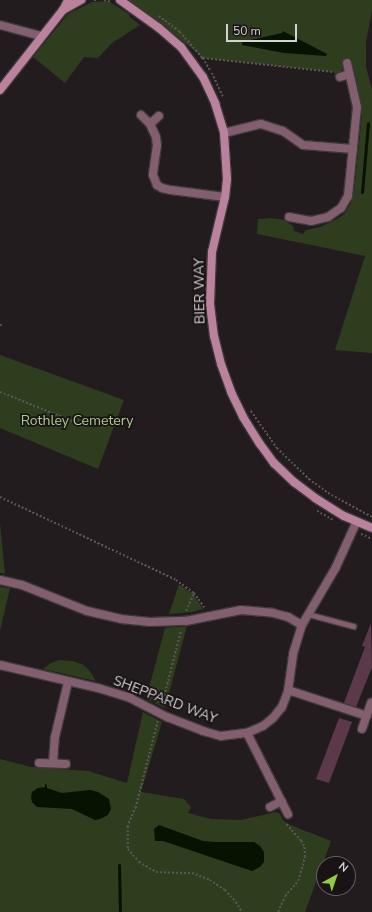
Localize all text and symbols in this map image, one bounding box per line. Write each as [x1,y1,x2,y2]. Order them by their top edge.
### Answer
scale bar [228,16,299,42]
text: 50 m [233,23,261,39]
street label: BIER WAY [191,258,209,324]
park label: Rothley Cemetery [21,413,133,429]
street label: SHEPPARD WAY [111,672,219,728]
north arrow [316,856,356,896]
text: N [335,859,351,876]

